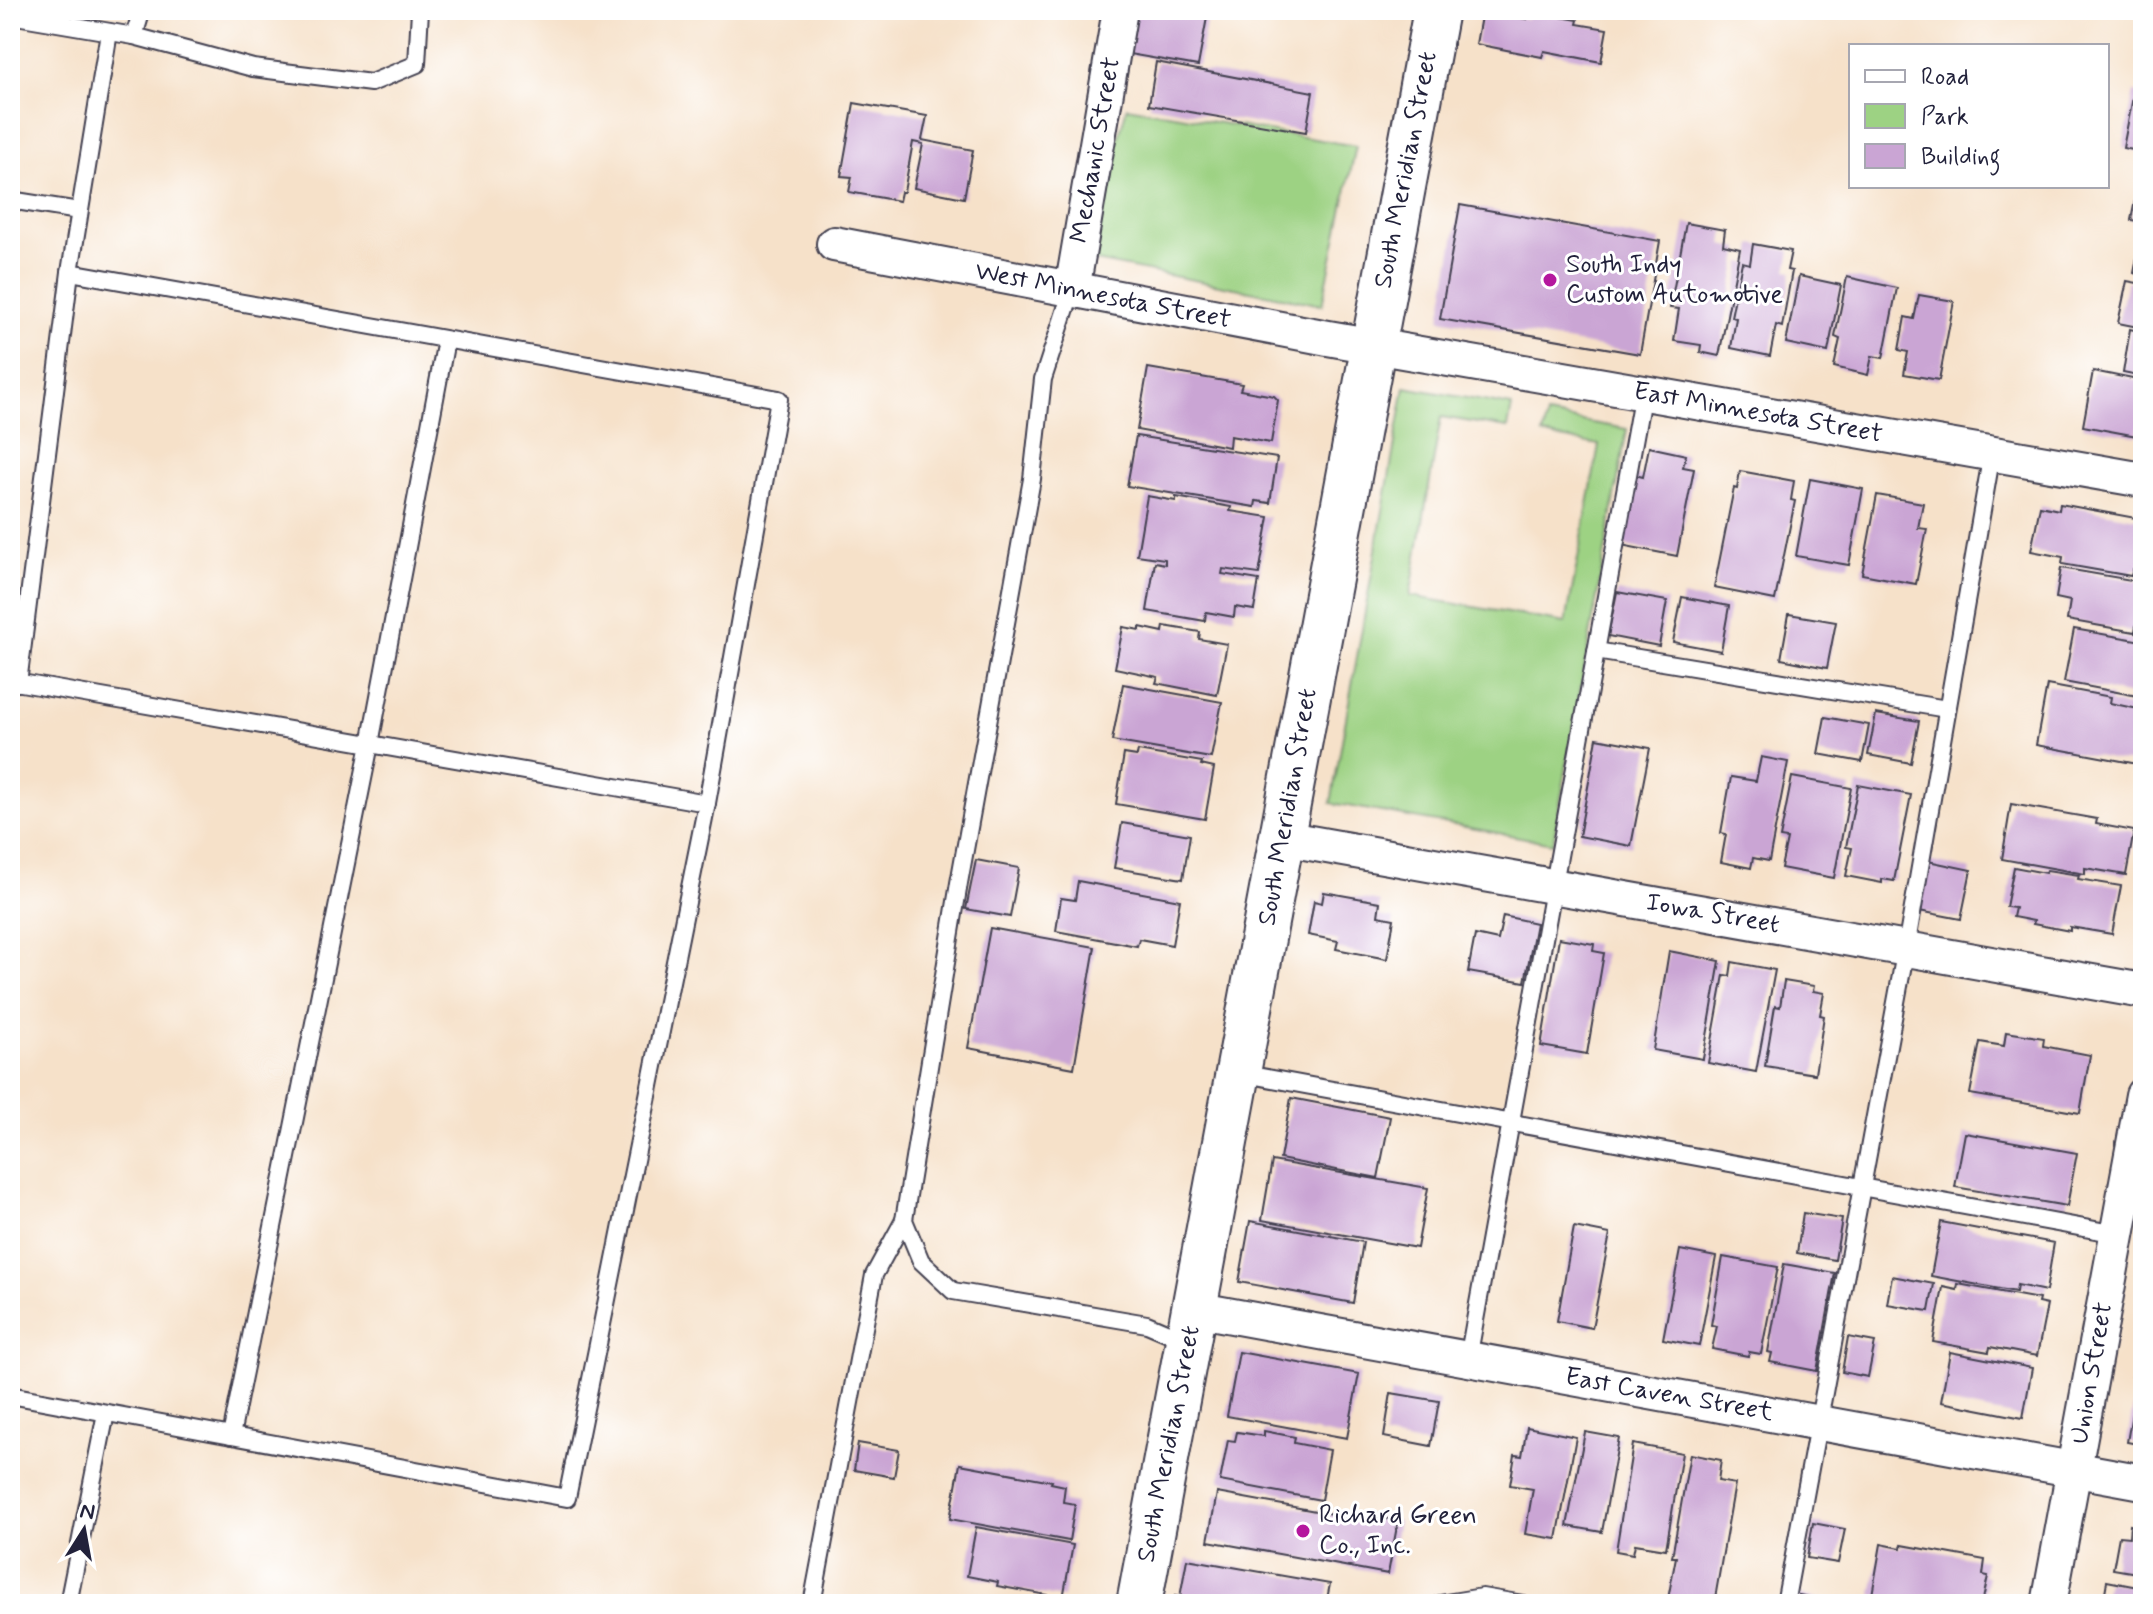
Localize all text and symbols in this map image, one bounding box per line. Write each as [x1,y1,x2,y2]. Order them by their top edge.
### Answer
legend [1849,44,2109,188]
street label: South Meridian Street [1366,49,1446,291]
street label: Mechanic Street [1063,54,1129,246]
text: Road [1921,62,1969,93]
text: Park [1921,102,1969,133]
text: Building [1921,142,2001,176]
place label: South Indy Custom Automotive [1566,248,1783,312]
street label: West Minnesota Street [972,255,1234,337]
marker: South Indy Custom Automotive [1541,271,1559,289]
street label: East Minnesota Street [1631,374,1885,452]
street label: South Meridian Street [1250,686,1326,928]
street label: Iowa Street [1644,886,1782,942]
street label: Union Street [2063,1299,2121,1447]
street label: South Meridian Street [1129,1323,1209,1565]
street label: East Caven Street [1562,1360,1776,1430]
north arrow [44,1490,124,1570]
text: N [78,1497,97,1527]
place label: Richard Green Co., Inc. [1319,1499,1477,1563]
marker: Richard Green Co., Inc. [1294,1522,1312,1540]

